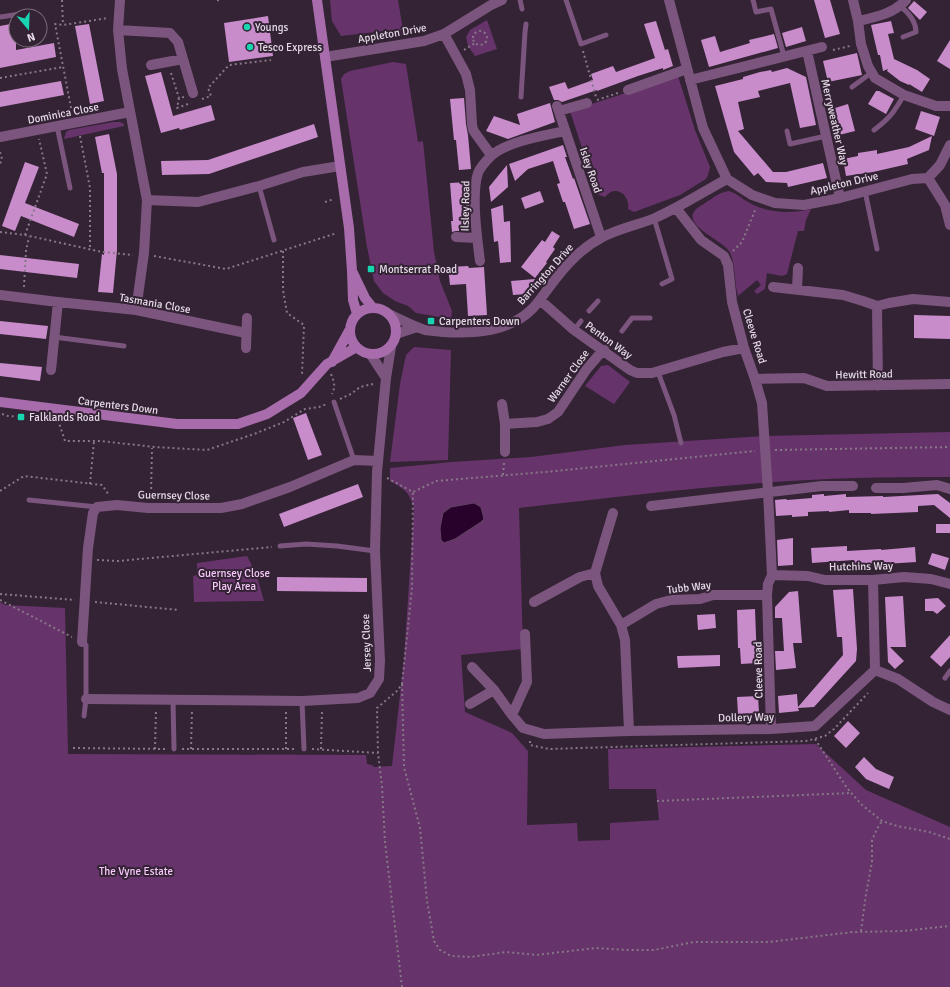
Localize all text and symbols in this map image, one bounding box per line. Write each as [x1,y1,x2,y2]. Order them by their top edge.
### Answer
north arrow [8,8,48,48]
place label: Youngs [255,21,288,34]
street label: Appleton Drive [357,21,427,46]
marker: Youngs [242,22,252,32]
text: N [25,30,37,44]
place label: Tesco Express [258,41,322,54]
marker: Tesco Express [245,42,255,52]
street label: Merryweather Way [818,78,851,167]
street label: Dominica Close [26,100,100,127]
street label: Isley Road [577,146,604,195]
street label: Appleton Drive [809,169,879,198]
street label: Ilsley Road [459,180,472,232]
street label: Barrington Drive [515,241,576,308]
place label: Montserrat Road [379,263,457,276]
marker: Montserrat Road [366,264,376,274]
street label: Tasmania Close [118,291,192,316]
street label: Cleeve Road [740,307,769,365]
place label: Carpenters Down [439,315,520,328]
marker: Carpenters Down [426,316,436,326]
street label: Penton Way [583,319,635,362]
street label: Warner Close [545,347,592,405]
street label: Hewitt Road [835,367,893,382]
street label: Carpenters Down [77,394,159,417]
place label: Falklands Road [29,411,100,424]
marker: Falklands Road [16,412,26,422]
street label: Guernsey Close [138,488,210,503]
street label: Hutchins Way [829,559,894,574]
park label: Guernsey Close Play Area [198,567,270,593]
street label: Tubb Way [666,578,713,597]
street label: Jersey Close [359,614,374,672]
street label: Cleeve Road [752,641,765,699]
street label: Dollery Way [718,710,775,724]
park label: The Vyne Estate [99,865,173,878]

